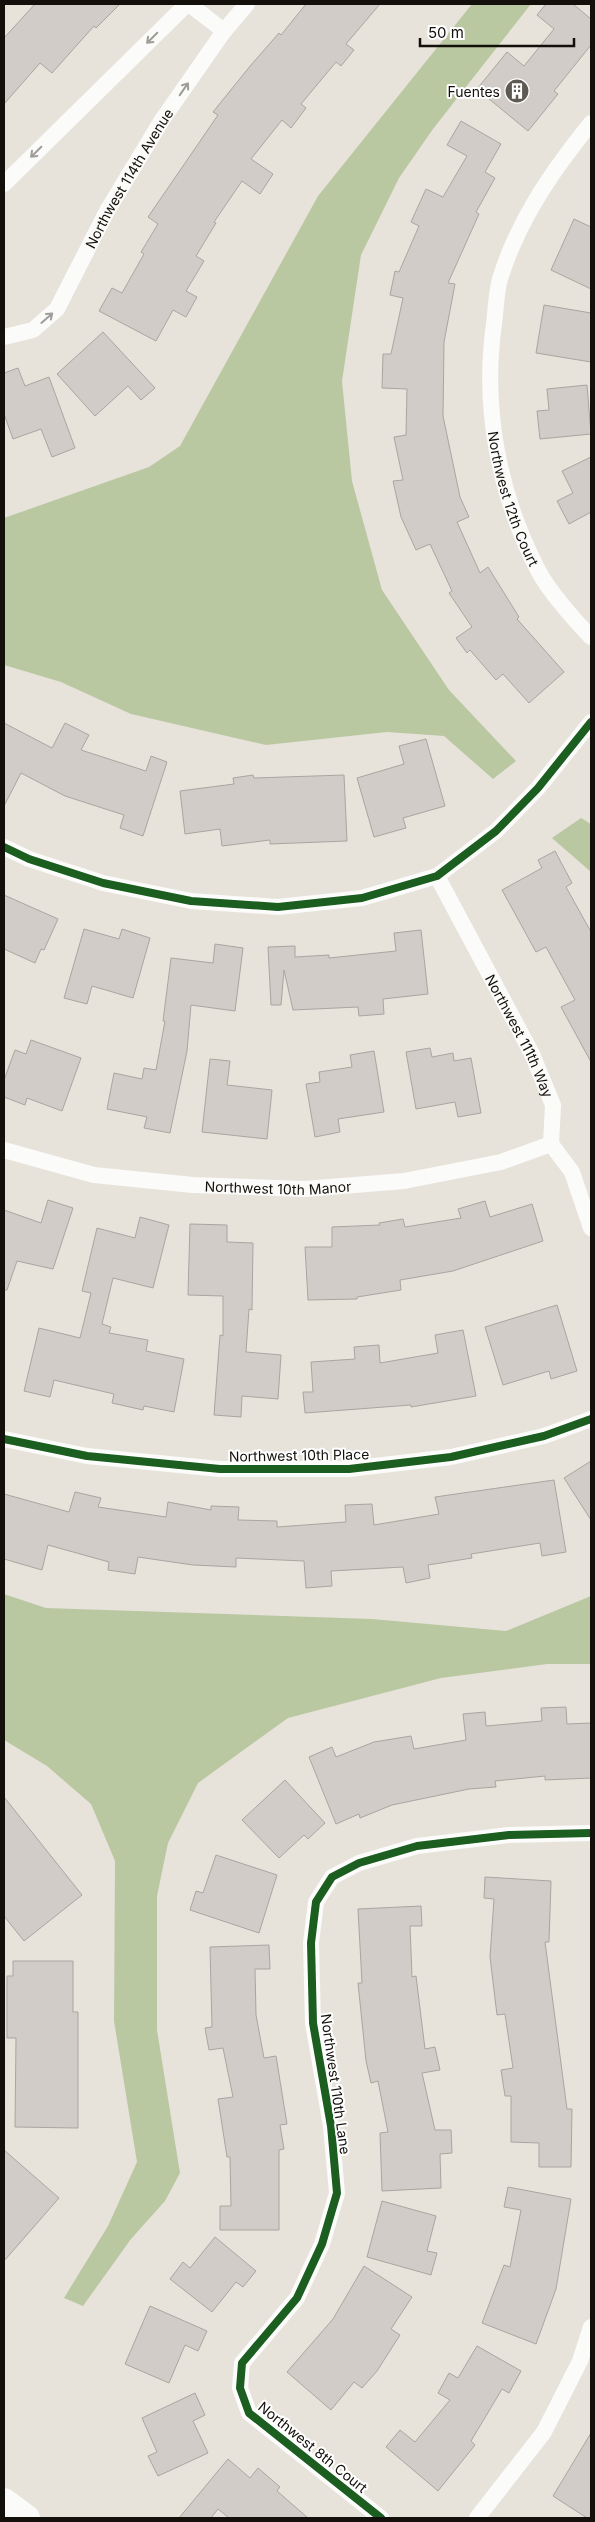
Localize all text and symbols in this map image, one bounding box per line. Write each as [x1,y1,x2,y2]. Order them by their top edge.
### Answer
scale bar [420,15,574,47]
text: 50 m [428,23,464,42]
one-way arrow [146,32,158,44]
building icon: Fuentes [504,78,530,104]
one-way arrow [179,82,189,96]
place label: Fuentes [448,83,500,100]
street label: Northwest 114th Avenue [81,105,176,251]
one-way arrow [30,146,43,158]
one-way arrow [41,312,54,324]
street label: Northwest 12th Court [485,430,543,569]
street label: Northwest 111th Way [482,971,557,1100]
street label: Northwest 10th Manor [204,1177,352,1197]
street label: Northwest 10th Place [229,1445,369,1465]
street label: Northwest 110th Lane [318,2013,354,2155]
street label: Northwest 8th Court [255,2398,371,2496]

